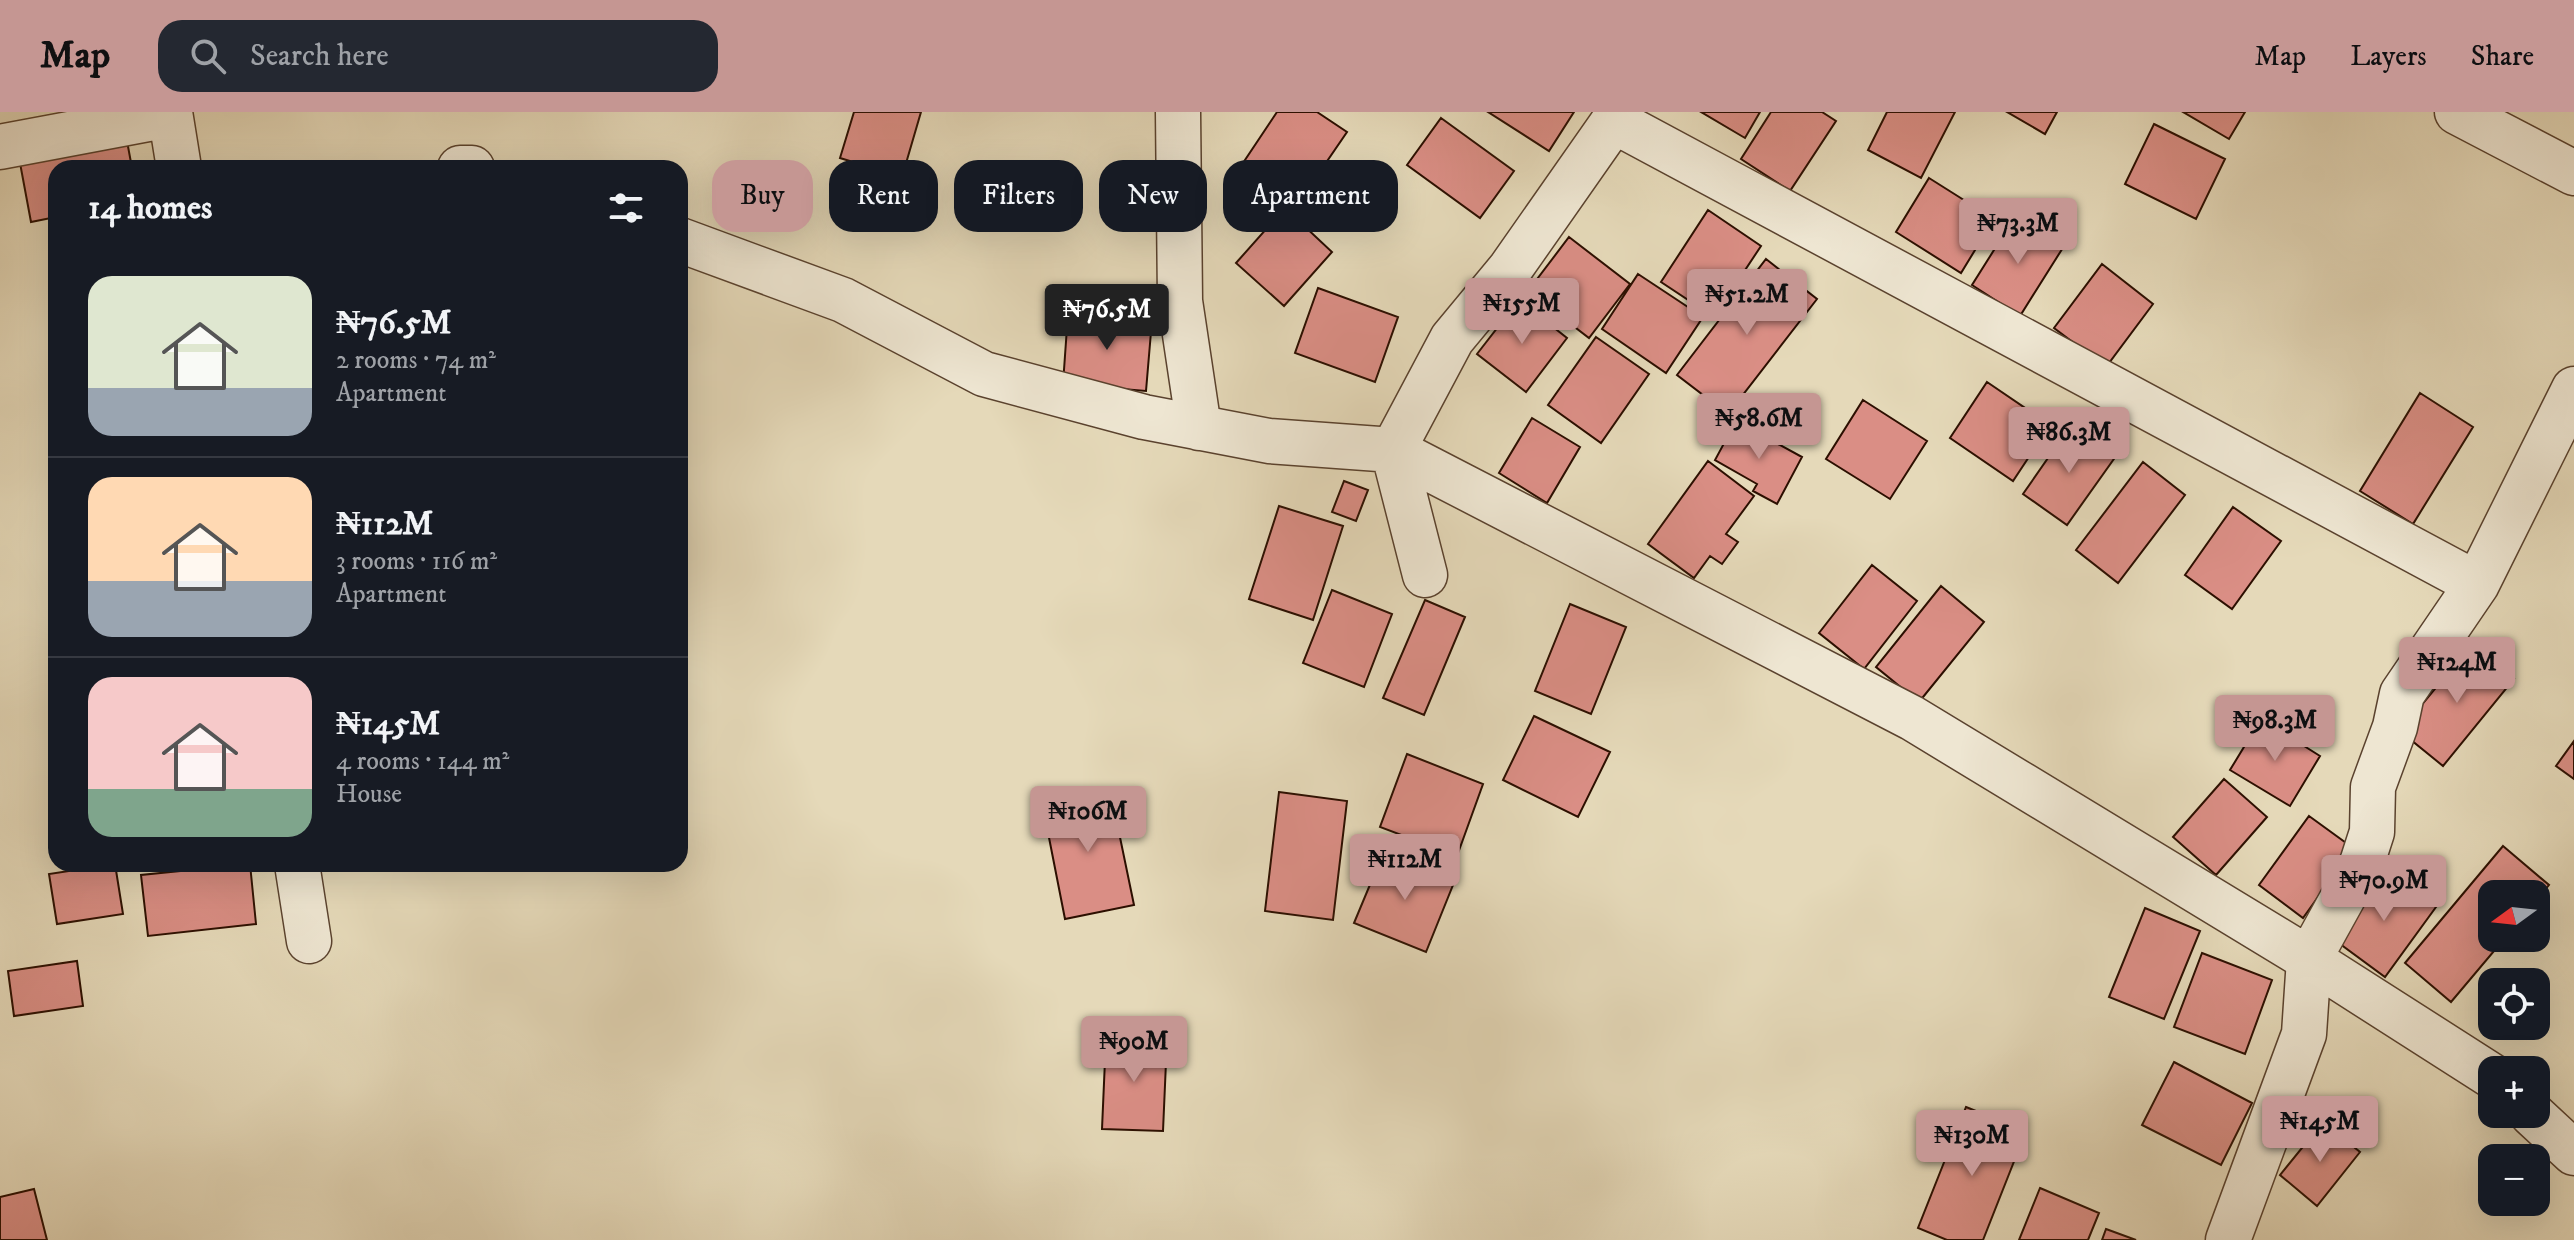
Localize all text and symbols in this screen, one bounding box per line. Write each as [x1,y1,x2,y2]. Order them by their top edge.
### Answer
search box [158,20,718,92]
text: Map [40,32,110,80]
icon: search [186,34,230,78]
text: Search here [250,38,389,75]
text: Map [2255,39,2306,74]
text: Layers [2350,39,2427,74]
text: Share [2471,39,2534,74]
chip: Buy [712,160,813,232]
chip: Rent [829,160,938,232]
chip: Filters [954,160,1083,232]
chip: New [1099,160,1207,232]
chip: Apartment [1223,160,1398,232]
icon: filters [604,186,648,230]
text: 14 homes [88,187,212,229]
pin: ₦73.3M [1953,198,2083,266]
text: ₦73.3M [1977,207,2059,240]
pin: ₦51.2M [1682,269,1812,337]
pin: ₦155M [1466,278,1578,346]
text: ₦51.2M [1705,278,1789,311]
pin: ₦76.5M [1042,284,1172,352]
text: ₦155M [1483,287,1561,320]
text: ₦76.5M [1063,293,1151,326]
text: ₦76.5M [336,302,452,344]
icon: home [152,308,248,404]
text: 2 rooms · 74 m² [336,344,496,377]
text: Apartment [336,377,447,410]
pin: ₦58.6M [1694,393,1824,461]
text: ₦58.6M [1715,402,1803,435]
pin: ₦86.3M [2004,407,2134,475]
text: ₦86.3M [2027,416,2111,449]
text: ₦112M [336,503,433,545]
icon: home [152,509,248,605]
text: 3 rooms · 116 m² [336,545,497,578]
text: Apartment [336,578,447,611]
pin: ₦124M [2401,637,2513,705]
text: ₦124M [2417,646,2497,679]
pin: ₦98.3M [2210,695,2340,763]
text: ₦145M [336,703,440,745]
text: ₦98.3M [2233,704,2317,737]
icon: home [152,709,248,805]
text: 4 rooms · 144 m² [336,745,509,778]
text: House [336,778,402,811]
pin: ₦106M [1032,786,1144,854]
text: ₦106M [1048,795,1128,828]
pin: ₦112M [1349,834,1461,902]
text: ₦112M [1368,843,1442,876]
pin: ₦70.9M [2319,855,2449,923]
text: ₦70.9M [2339,864,2429,897]
north arrow [2478,880,2550,952]
map controls [2478,880,2550,1216]
button: locate [2478,968,2550,1040]
pin: ₦90M [1087,1016,1181,1084]
text: ₦90M [1099,1025,1169,1058]
button: + [2478,1056,2550,1128]
pin: ₦145M [2264,1096,2376,1164]
text: ₦145M [2280,1105,2360,1138]
pin: ₦130M [1916,1110,2028,1178]
text: ₦130M [1934,1119,2010,1152]
button: − [2478,1144,2550,1216]

